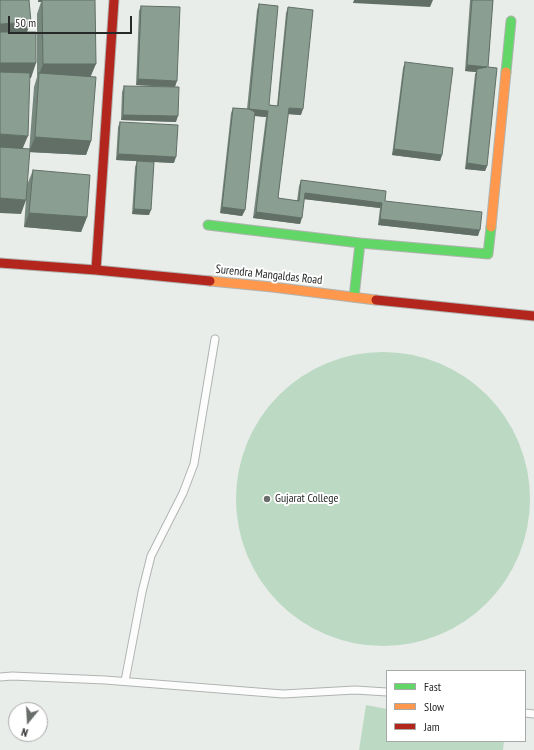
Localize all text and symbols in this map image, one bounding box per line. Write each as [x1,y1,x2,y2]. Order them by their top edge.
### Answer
scale bar [10,8,134,34]
text: 50 m [15,15,36,30]
street label: Surendra Mangaldas Road [215,262,323,288]
place label: Gujarat College [275,492,338,506]
marker: Gujarat College [262,494,272,504]
legend [386,670,526,742]
text: Fast [424,679,441,694]
text: Slow [424,699,444,714]
north arrow [8,702,48,742]
text: Jam [424,719,440,734]
text: N [20,725,30,740]

